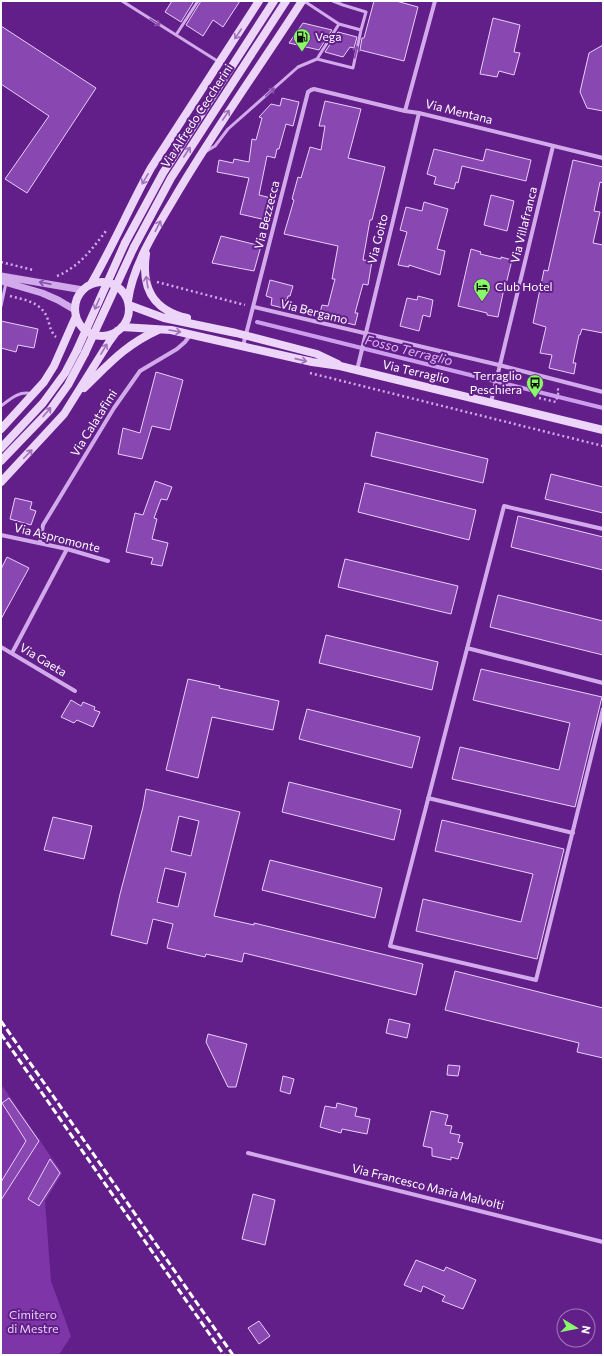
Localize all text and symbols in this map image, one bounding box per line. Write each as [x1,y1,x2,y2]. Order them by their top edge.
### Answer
one-way arrow [149,18,161,26]
fuel station icon: Vega [292,27,312,52]
one-way arrow [234,28,242,39]
place label: Vega [315,29,341,43]
one-way arrow [353,46,361,59]
street label: Via Alfredo Ceccherini [157,61,235,170]
one-way arrow [265,87,275,96]
street label: Via Mentana [424,96,494,126]
one-way arrow [222,110,230,121]
one-way arrow [184,146,192,158]
one-way arrow [141,172,149,184]
street label: Via Bezzecca [251,179,281,251]
street label: Via Villafranca [507,185,539,264]
street label: Via Goito [364,212,390,265]
one-way arrow [155,220,162,232]
one-way arrow [143,276,151,289]
hotel icon: Club Hotel [472,277,492,302]
one-way arrow [39,279,52,287]
place label: Club Hotel [495,279,553,293]
street label: Via Bergamo [279,296,349,326]
one-way arrow [93,297,100,309]
one-way arrow [168,327,181,335]
water label: Fosso Terraglio [364,331,455,369]
one-way arrow [101,343,109,355]
street label: Via Terraglio [381,356,451,386]
one-way arrow [295,357,308,364]
place label: Terraglio Peschiera [470,368,522,396]
bus stop icon: Terraglio Peschiera [525,373,545,398]
street label: Via Calatafimi [67,386,119,459]
one-way arrow [43,407,52,417]
one-way arrow [23,449,32,459]
street label: Via Aspromonte [13,520,102,554]
street label: Via Gaeta [17,640,70,679]
street label: Via Francesco Maria Malvolti [351,1160,506,1212]
park label: Cimitero di Mestre [7,1307,59,1335]
north arrow [556,1308,596,1348]
text: N [579,1325,593,1335]

